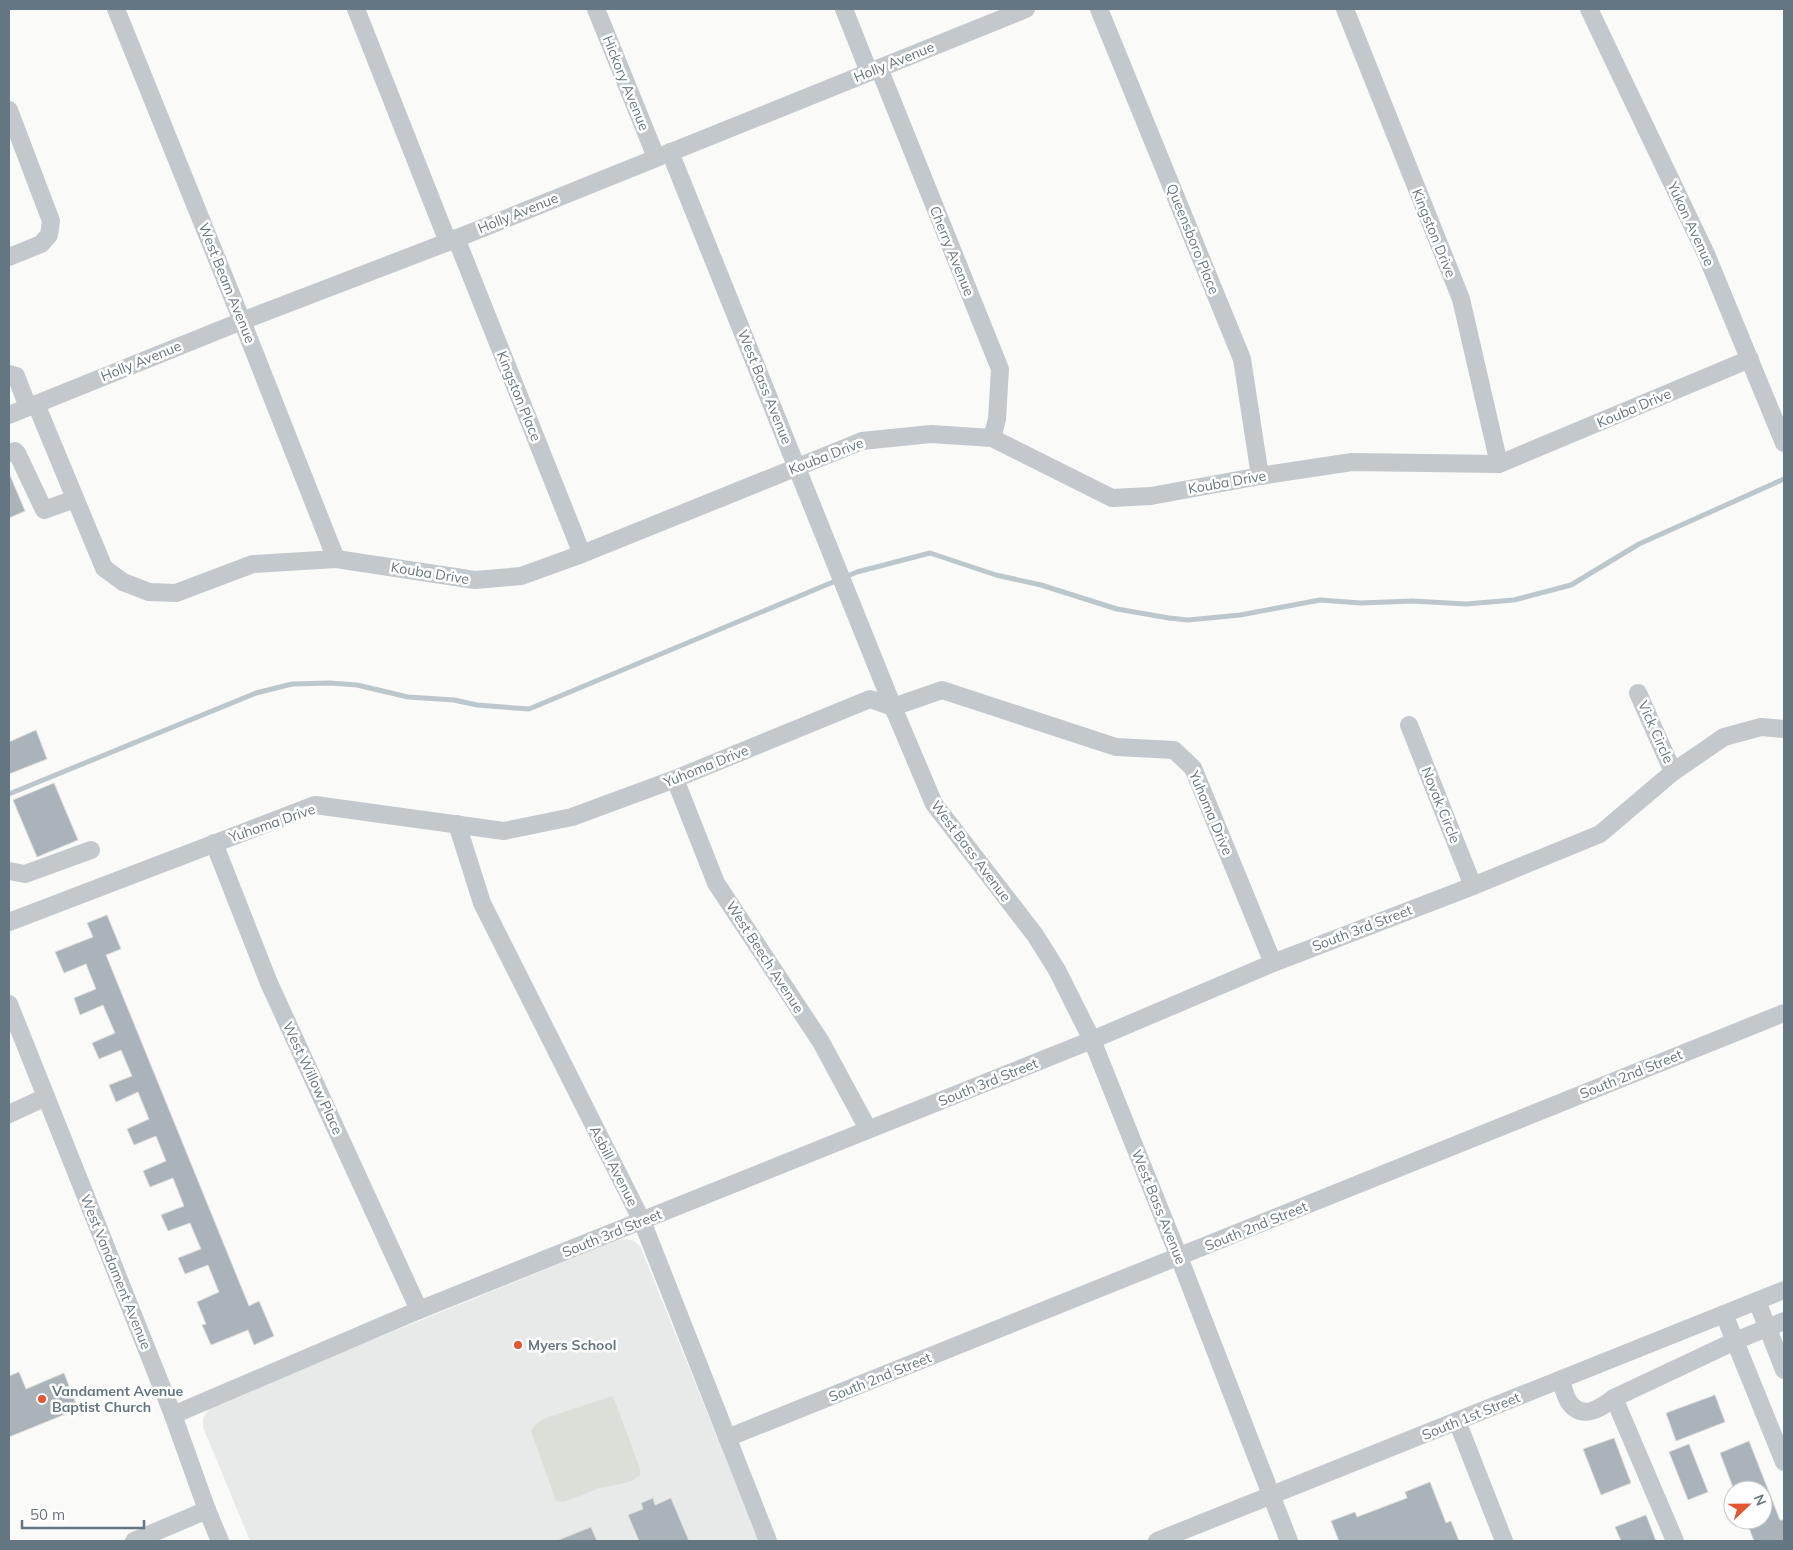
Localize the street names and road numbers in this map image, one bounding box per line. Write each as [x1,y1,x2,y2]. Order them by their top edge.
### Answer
street label: Hickory Avenue [599,33,653,133]
street label: Holly Avenue [851,38,937,86]
street label: Yukon Avenue [1663,178,1718,269]
street label: Queensboro Place [1163,181,1223,297]
street label: Kingston Drive [1408,186,1460,280]
street label: Holly Avenue [475,189,561,237]
street label: Cherry Avenue [926,203,978,299]
street label: West Beam Avenue [195,220,259,346]
street label: West Bass Avenue [734,327,796,447]
street label: Holly Avenue [98,337,184,385]
street label: Kingston Place [493,348,545,444]
street label: Kouba Drive [1594,384,1674,432]
street label: Kouba Drive [786,433,866,479]
street label: Kouba Drive [1187,466,1267,498]
street label: Kouba Drive [390,558,470,588]
street label: Vick Circle [1634,698,1678,766]
street label: Yuhoma Drive [660,741,751,792]
street label: Novak Circle [1418,764,1464,846]
street label: Yuhoma Drive [1185,767,1237,858]
street label: West Bass Avenue [927,797,1015,905]
street label: Yuhoma Drive [226,800,317,846]
street label: West Beech Avenue [722,898,808,1016]
street label: South 3rd Street [1309,901,1415,955]
street label: West Willow Place [279,1019,347,1137]
street label: South 2nd Street [1577,1045,1685,1103]
street label: South 3rd Street [936,1054,1040,1110]
street label: Asbill Avenue [586,1123,642,1209]
street label: West Bass Avenue [1128,1147,1190,1267]
street label: West Vandament Avenue [77,1192,155,1352]
street label: South 2nd Street [1202,1197,1310,1255]
street label: South 3rd Street [560,1205,664,1261]
street label: South 2nd Street [826,1348,934,1406]
street label: South 1st Street [1419,1388,1523,1444]

